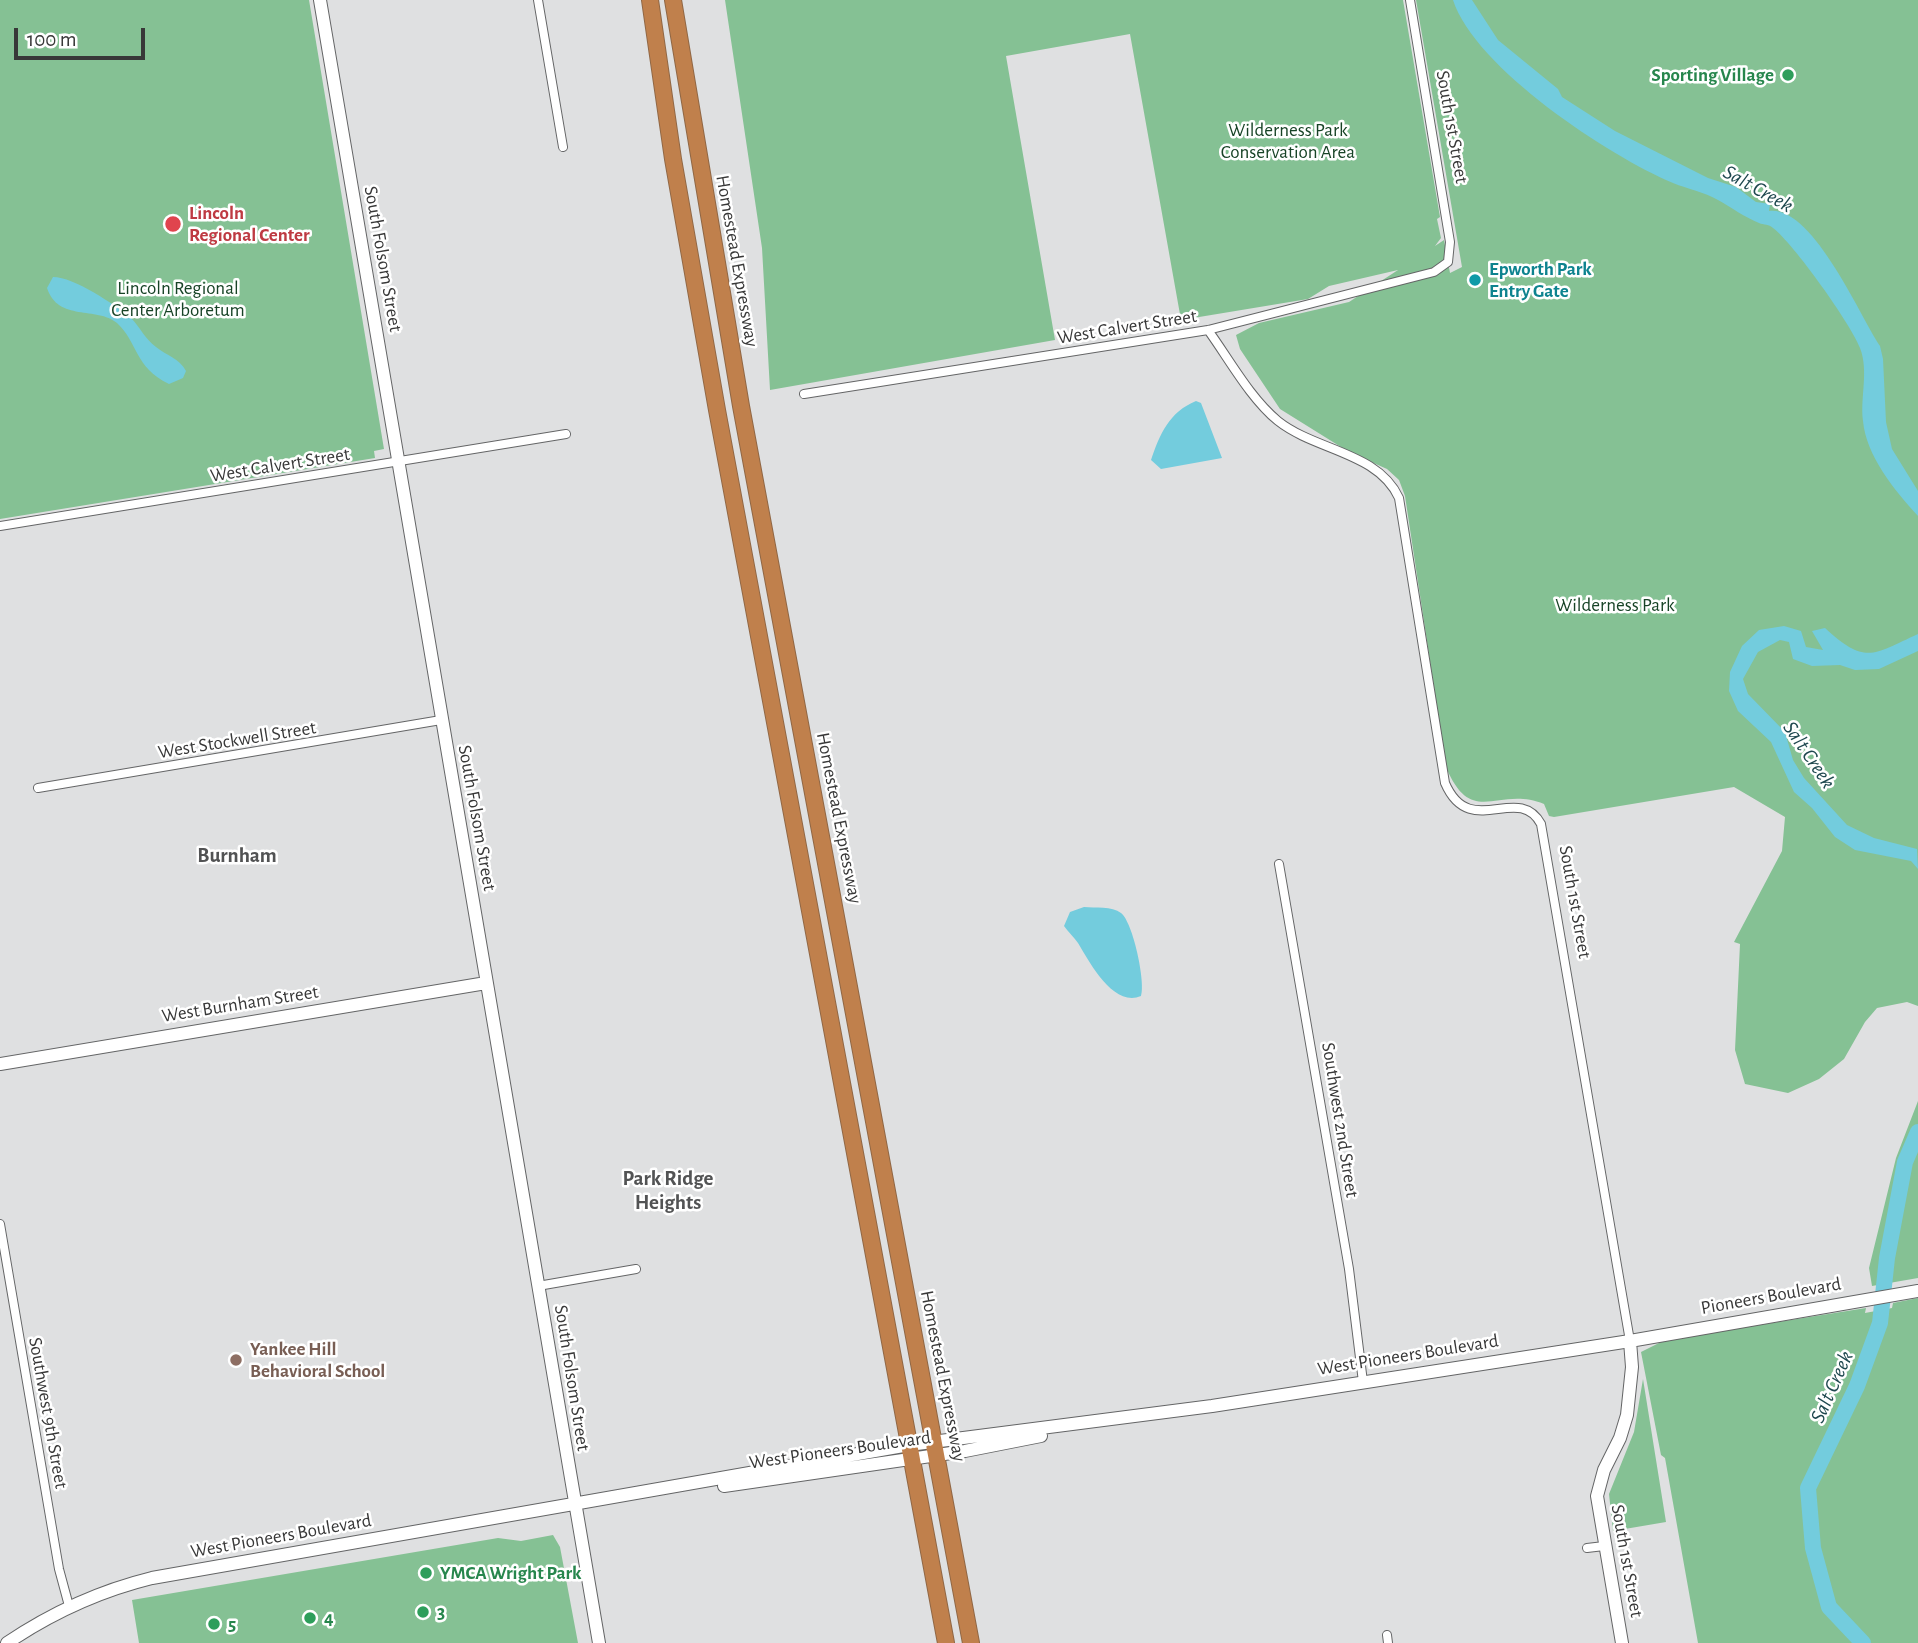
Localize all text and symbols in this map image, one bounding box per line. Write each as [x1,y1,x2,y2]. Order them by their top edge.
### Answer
scale bar [18,14,149,58]
text: 100 m [27,29,77,50]
place label: Sporting Village [1651,64,1774,86]
marker: Sporting Village [1780,67,1796,83]
street label: South 1st Street [1431,69,1473,185]
park label: Wilderness Park Conservation Area [1221,119,1355,163]
water label: Salt Creek [1719,160,1797,218]
street label: Homestead Expressway [711,173,763,349]
street label: South Folsom Street [359,184,407,334]
place label: Lincoln Regional Center [189,202,310,246]
marker: Lincoln Regional Center [163,214,183,234]
place label: Epworth Park Entry Gate [1489,258,1592,302]
marker: Epworth Park Entry Gate [1467,272,1483,288]
park label: Lincoln Regional Center Arboretum [111,277,245,321]
street label: West Calvert Street [1056,305,1198,349]
street label: West Calvert Street [209,443,351,487]
park label: Wilderness Park [1555,594,1675,616]
street label: West Stockwell Street [156,716,318,764]
water label: Salt Creek [1777,716,1841,794]
street label: Homestead Expressway [811,730,867,906]
street label: South Folsom Street [453,743,501,893]
district label: Burnham [197,843,277,869]
street label: South 1st Street [1554,844,1596,960]
street label: West Burnham Street [160,980,320,1028]
street label: Southwest 2nd Street [1316,1041,1364,1199]
district label: Park Ridge Heights [622,1166,714,1216]
street label: Pioneers Boulevard [1699,1272,1843,1320]
street label: Homestead Expressway [915,1288,971,1464]
street label: South Folsom Street [549,1303,595,1453]
street label: West Pioneers Boulevard [1316,1329,1500,1381]
street label: Southwest 9th Street [23,1335,73,1491]
place label: Yankee Hill Behavioral School [250,1338,385,1382]
water label: Salt Creek [1805,1347,1859,1427]
marker: Yankee Hill Behavioral School [228,1352,244,1368]
street label: West Pioneers Boulevard [748,1426,932,1474]
street label: South 1st Street [1606,1503,1648,1619]
street label: West Pioneers Boulevard [189,1509,373,1563]
place label: YMCA Wright Park [440,1562,581,1584]
marker: YMCA Wright Park [418,1565,434,1581]
place label: 3 [437,1601,445,1623]
marker: 3 [415,1604,431,1620]
place label: 4 [324,1607,334,1629]
marker: 4 [302,1610,318,1626]
place label: 5 [228,1613,236,1635]
marker: 5 [206,1616,222,1632]

